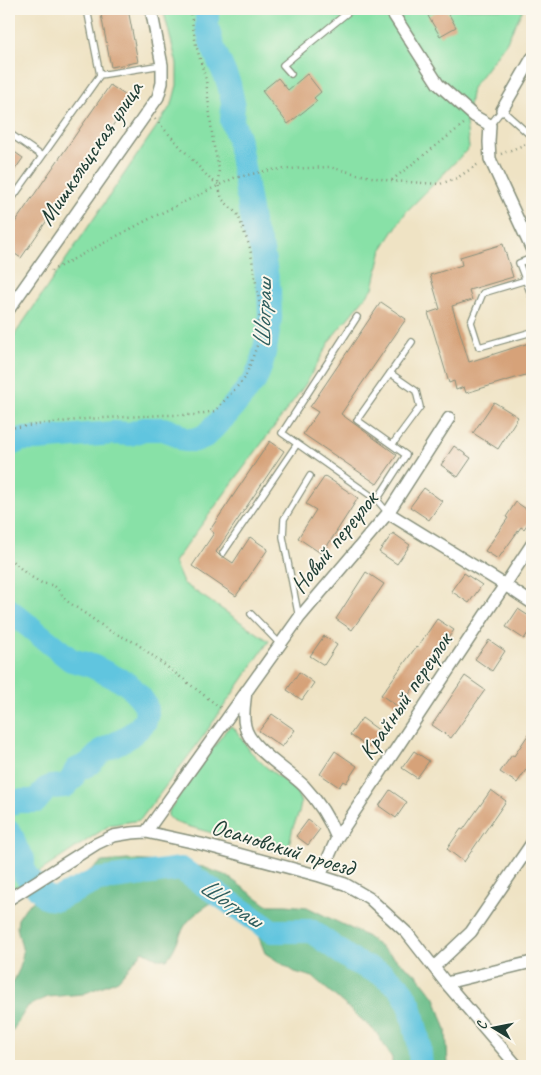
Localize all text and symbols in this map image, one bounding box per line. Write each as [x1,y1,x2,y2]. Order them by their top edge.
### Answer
street label: Мишкольцская улица [31,74,150,231]
water label: Шограш [246,276,280,349]
street label: Новый переулок [284,483,386,599]
street label: Крайный переулок [352,625,460,765]
street label: Осановский проезд [208,811,360,884]
water label: Шограш [193,870,271,937]
north arrow [468,1002,518,1052]
text: С [473,1019,491,1031]

